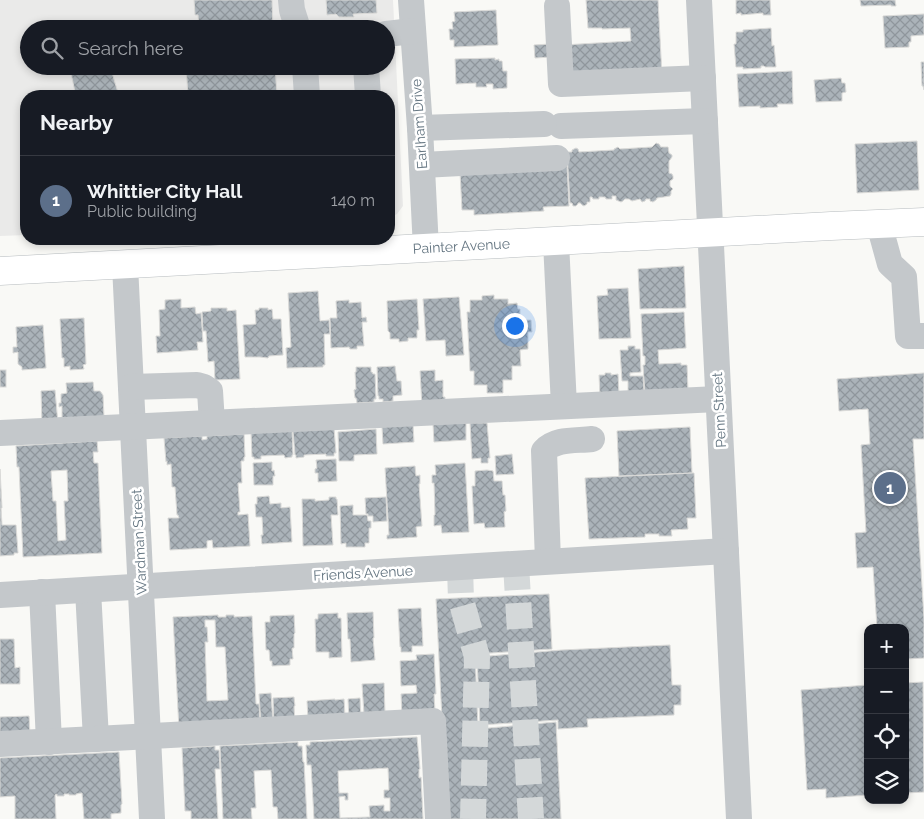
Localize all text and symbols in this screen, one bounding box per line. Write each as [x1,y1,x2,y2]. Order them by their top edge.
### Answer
search box [20,20,395,75]
icon: search [38,34,66,62]
text: Search here [78,37,184,59]
street label: Earlham Drive [408,78,430,170]
text: Nearby [40,110,113,135]
text: Whittier City Hall [87,180,242,202]
text: 1 [52,191,60,210]
text: 140 m [331,191,375,210]
text: Public building [87,202,197,221]
street label: Painter Avenue [412,235,510,257]
your location [502,313,528,339]
street label: Penn Street [709,372,729,448]
pin: 1 [874,469,906,507]
street label: Wardman Street [128,488,150,595]
street label: Friends Avenue [313,562,413,584]
map controls [864,624,909,804]
button: + [864,624,909,669]
button: − [864,669,909,714]
button: locate [864,714,909,759]
button: layers [864,759,909,804]

